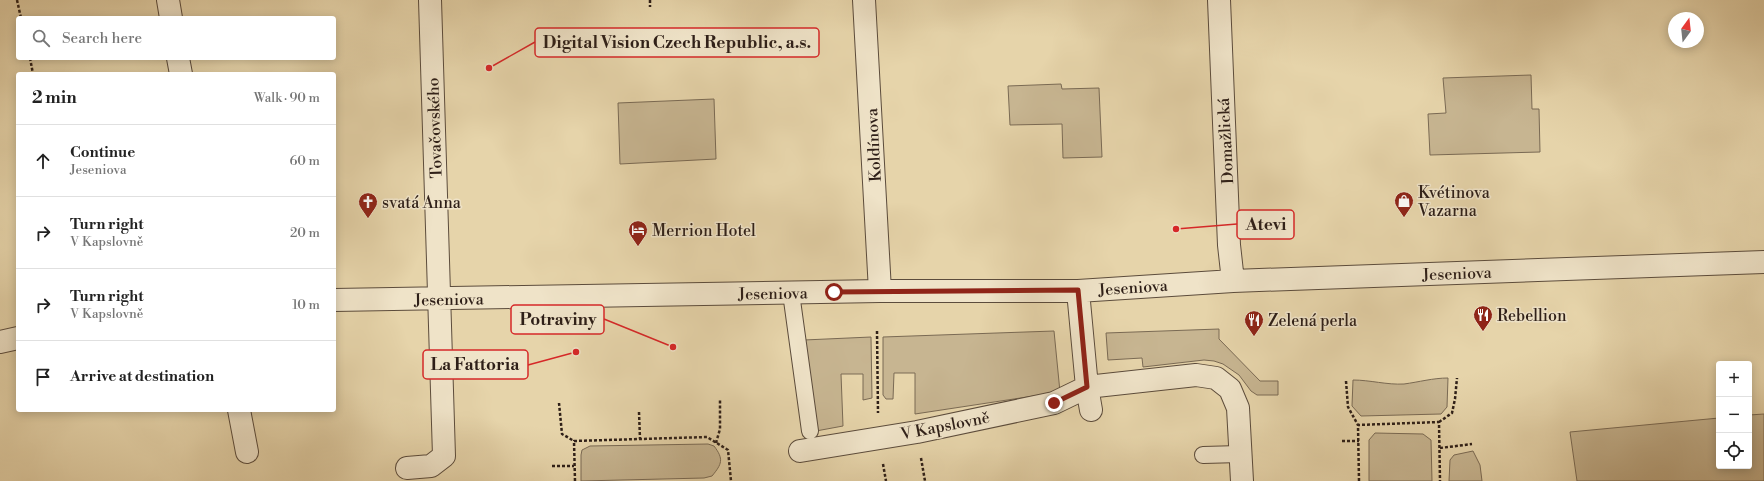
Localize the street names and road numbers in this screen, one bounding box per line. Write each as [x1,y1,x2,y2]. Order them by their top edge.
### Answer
street label: Tovačovského [423,77,447,179]
street label: Domažlická [1214,96,1238,185]
street label: Koldínova [862,107,886,182]
street label: Jeseniova [1421,263,1493,285]
street label: Jeseniova [1097,276,1169,300]
street label: Jeseniova [737,283,809,305]
street label: Jeseniova [413,289,485,311]
street label: V Kapslovně [898,408,991,445]

